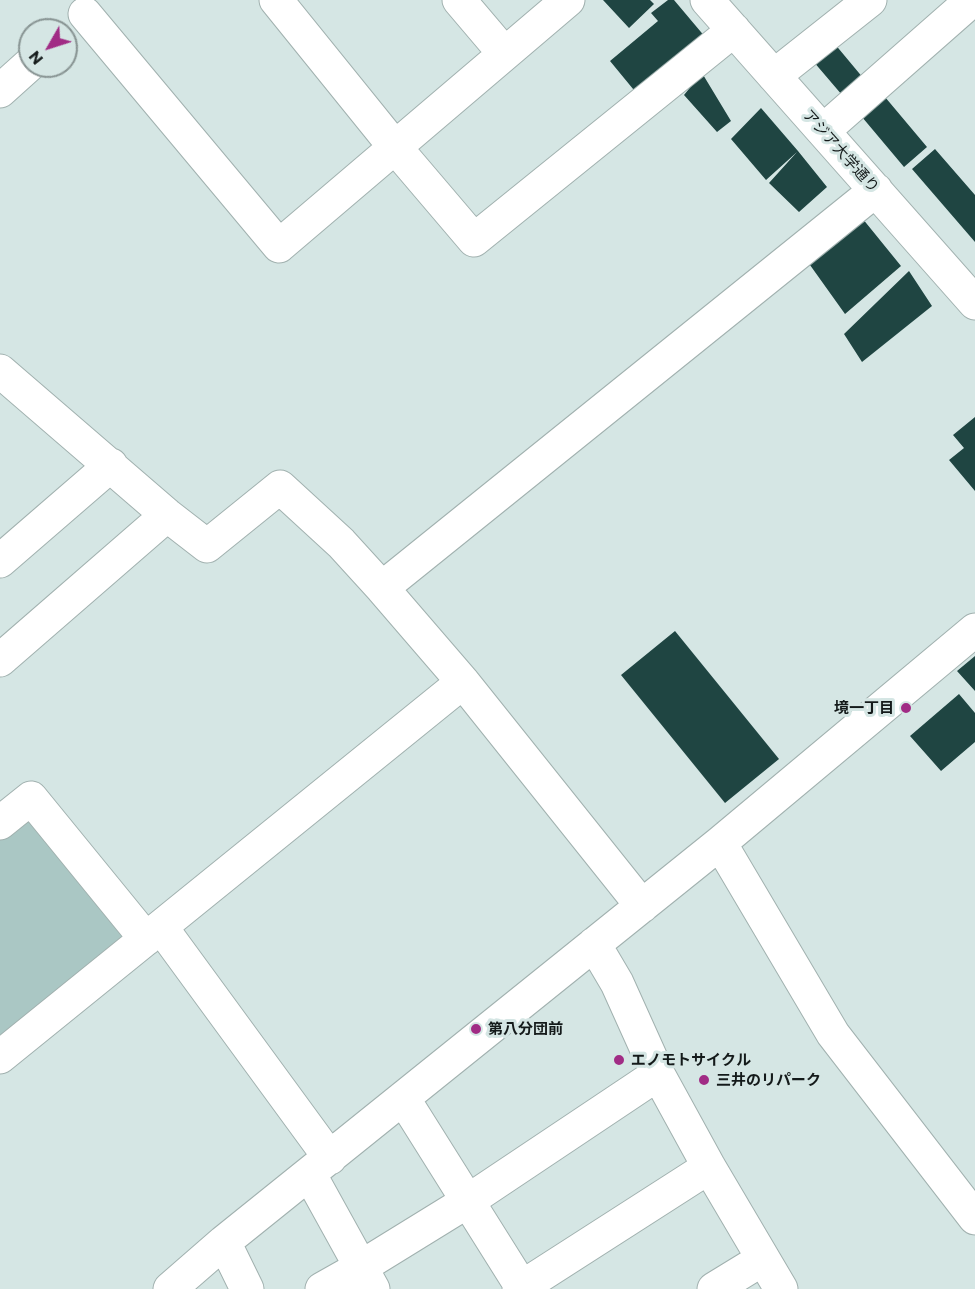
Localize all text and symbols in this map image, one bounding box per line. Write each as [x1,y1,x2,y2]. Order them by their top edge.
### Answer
north arrow [18,18,78,78]
text: N [24,48,46,69]
street label: アジア大学通り [799,106,883,196]
place label: 境一丁目 [834,699,894,717]
marker: 境一丁目 [899,701,913,715]
place label: 第八分団前 [488,1020,563,1038]
marker: 第八分団前 [469,1022,483,1036]
place label: エノモトサイクル [631,1051,751,1069]
marker: エノモトサイクル [612,1053,626,1067]
place label: 三井のリパーク [716,1071,821,1089]
marker: 三井のリパーク [697,1073,711,1087]

